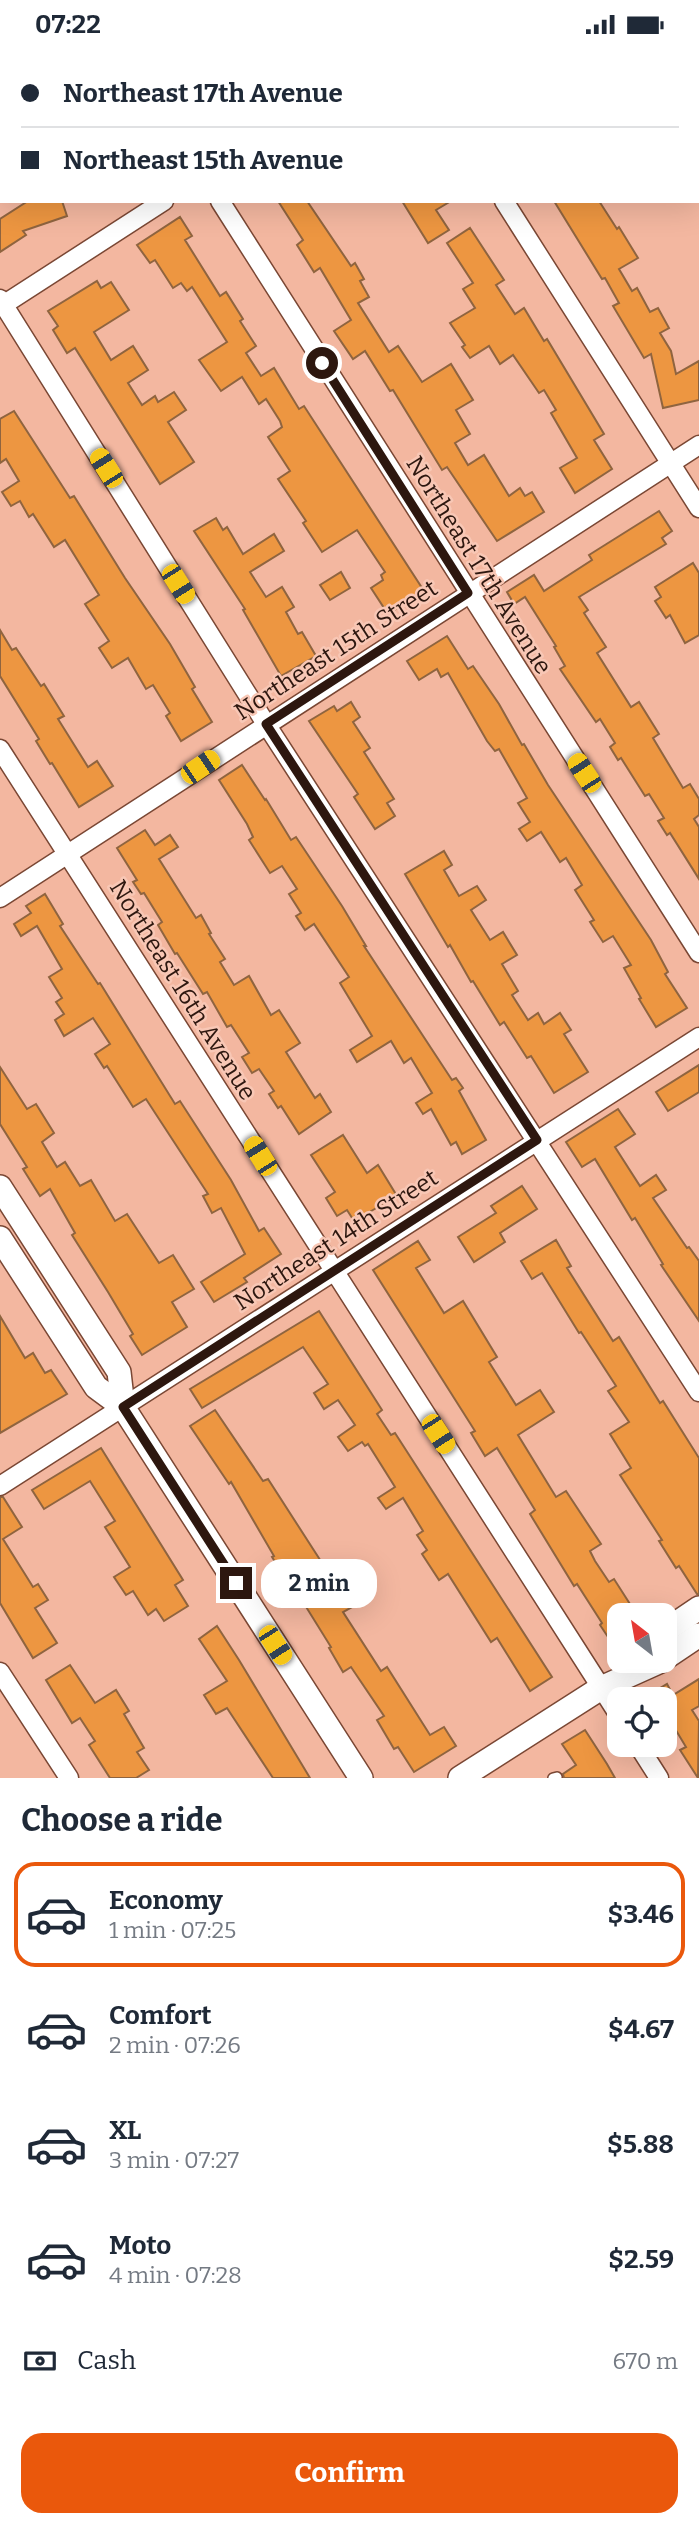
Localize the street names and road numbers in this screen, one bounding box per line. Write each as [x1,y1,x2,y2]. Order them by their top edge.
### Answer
street label: Northeast 17th Avenue [400,451,558,679]
street label: Northeast 15th Street [229,574,443,726]
street label: Northeast 16th Avenue [104,875,262,1105]
street label: Northeast 14th Street [229,1163,443,1316]

